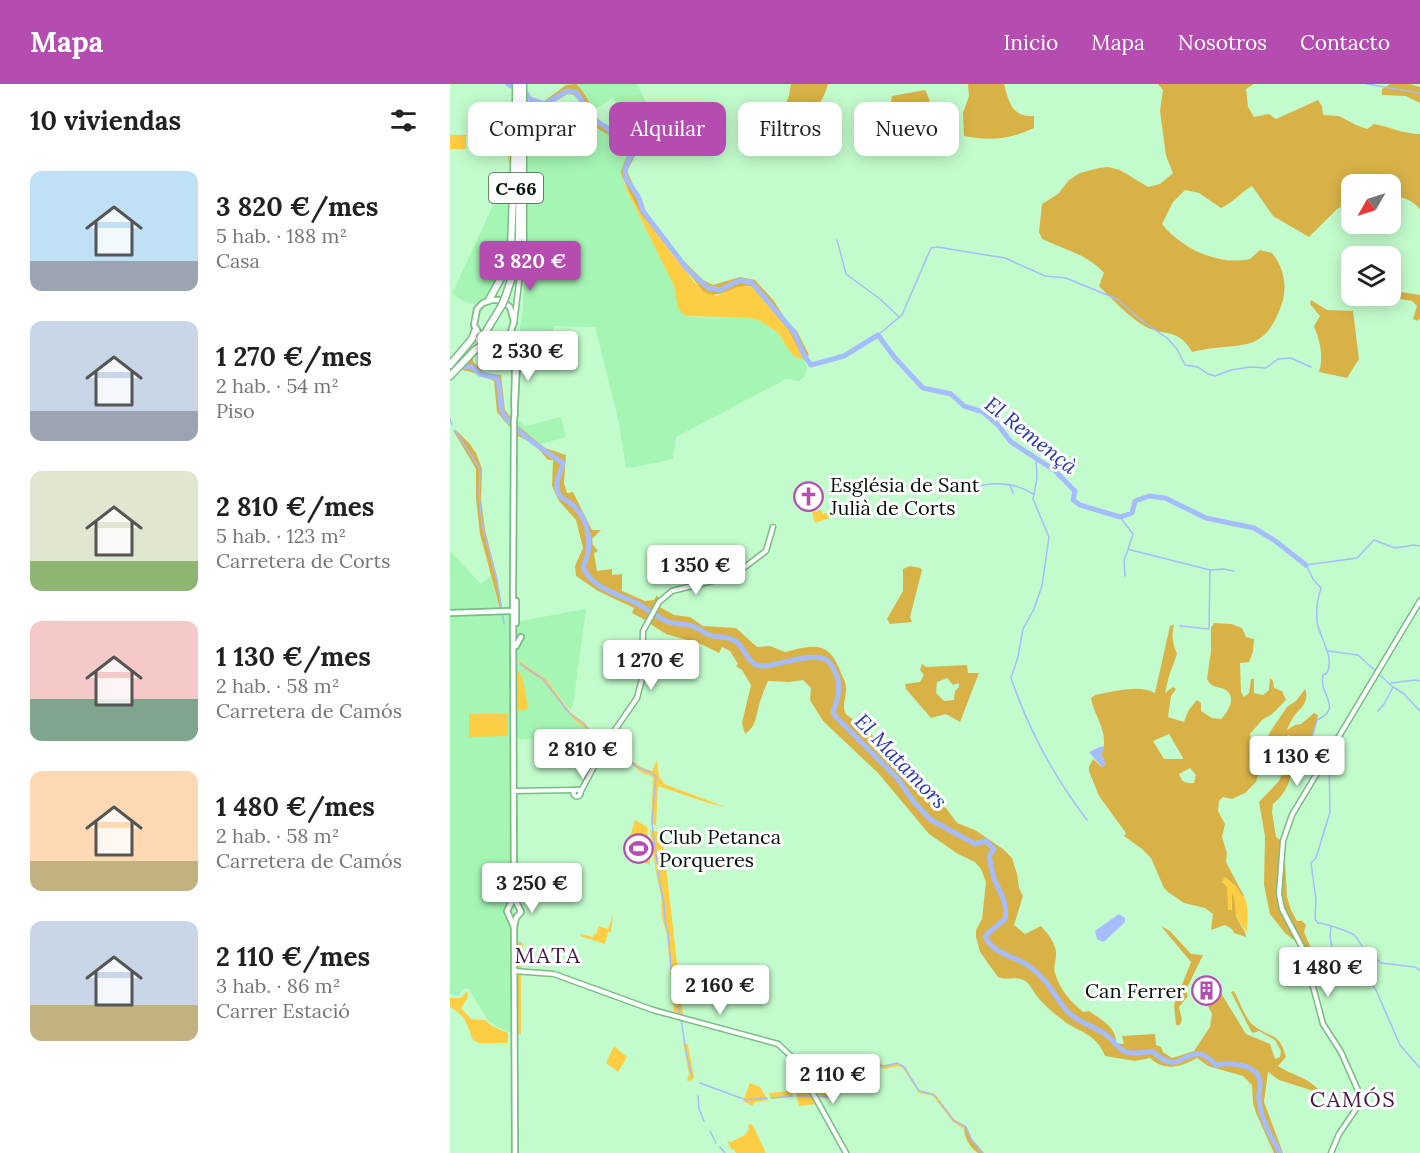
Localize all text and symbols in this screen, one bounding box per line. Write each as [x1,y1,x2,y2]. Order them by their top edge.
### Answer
text: Mapa [30,24,103,60]
text: Inicio [1003,29,1058,56]
text: Mapa [1091,29,1145,56]
text: Nosotros [1178,29,1267,56]
text: Contacto [1300,29,1390,56]
chip: Comprar [468,102,597,156]
chip: Alquilar [609,102,726,156]
chip: Filtros [738,102,842,156]
chip: Nuevo [854,102,959,156]
text: 10 viviendas [30,104,181,137]
icon: filters [387,104,420,137]
road number: C-66 [489,173,543,203]
north arrow [1341,174,1401,234]
map controls [1341,174,1401,306]
text: 3 820 €/mes [216,190,378,223]
icon: home [78,195,150,267]
text: 5 hab. · 188 m² [216,223,347,248]
pin: 3 820 € [475,241,585,292]
button: layers [1341,246,1401,306]
text: Casa [216,248,260,273]
text: 3 820 € [494,248,566,273]
pin: 2 530 € [473,331,583,382]
text: 2 530 € [492,338,564,363]
text: 1 270 €/mes [216,340,372,373]
icon: home [78,345,150,417]
text: 2 hab. · 54 m² [216,373,339,398]
water label: El Remençà [979,390,1083,480]
text: Piso [216,398,255,423]
place label: Església de Sant Julià de Corts [829,472,980,520]
church icon: Església de Sant Julià de Corts [793,480,825,512]
text: 2 810 €/mes [216,490,374,523]
icon: home [78,495,150,567]
text: 5 hab. · 123 m² [216,523,346,548]
pin: 1 350 € [641,545,751,596]
text: Carretera de Corts [216,548,390,573]
text: 1 350 € [661,552,731,577]
text: 1 130 €/mes [216,640,371,673]
pin: 1 270 € [596,640,706,691]
icon: home [78,645,150,717]
text: 1 270 € [617,647,685,672]
text: 2 hab. · 58 m² [216,673,339,698]
text: Carretera de Camós [216,698,402,723]
water label: El Matamors [849,708,953,814]
pin: 2 810 € [528,729,638,780]
text: 2 810 € [548,736,618,761]
pin: 1 130 € [1242,736,1352,787]
text: 1 130 € [1264,743,1330,768]
text: 1 480 €/mes [216,790,375,823]
icon: home [78,795,150,867]
text: 2 hab. · 58 m² [216,823,339,848]
place label: Club Petanca Porqueres [659,824,781,872]
sports icon: Club Petanca Porqueres [622,832,654,864]
text: Carretera de Camós [216,848,402,873]
pin: 3 250 € [477,863,587,914]
text: 3 250 € [496,870,568,895]
text: 2 110 €/mes [216,940,370,973]
district label: MATA [515,941,581,969]
icon: home [78,945,150,1017]
pin: 1 480 € [1273,947,1383,998]
text: 1 480 € [1293,954,1363,979]
pin: 2 160 € [665,965,775,1016]
text: 2 160 € [685,972,755,997]
text: 3 hab. · 86 m² [216,973,340,998]
building icon: Can Ferrer [1190,974,1222,1006]
place label: Can Ferrer [1085,978,1185,1003]
text: Carrer Estació [216,998,350,1023]
pin: 2 110 € [778,1054,888,1105]
text: 2 110 € [800,1061,866,1086]
district label: CAMÓS [1310,1085,1396,1113]

